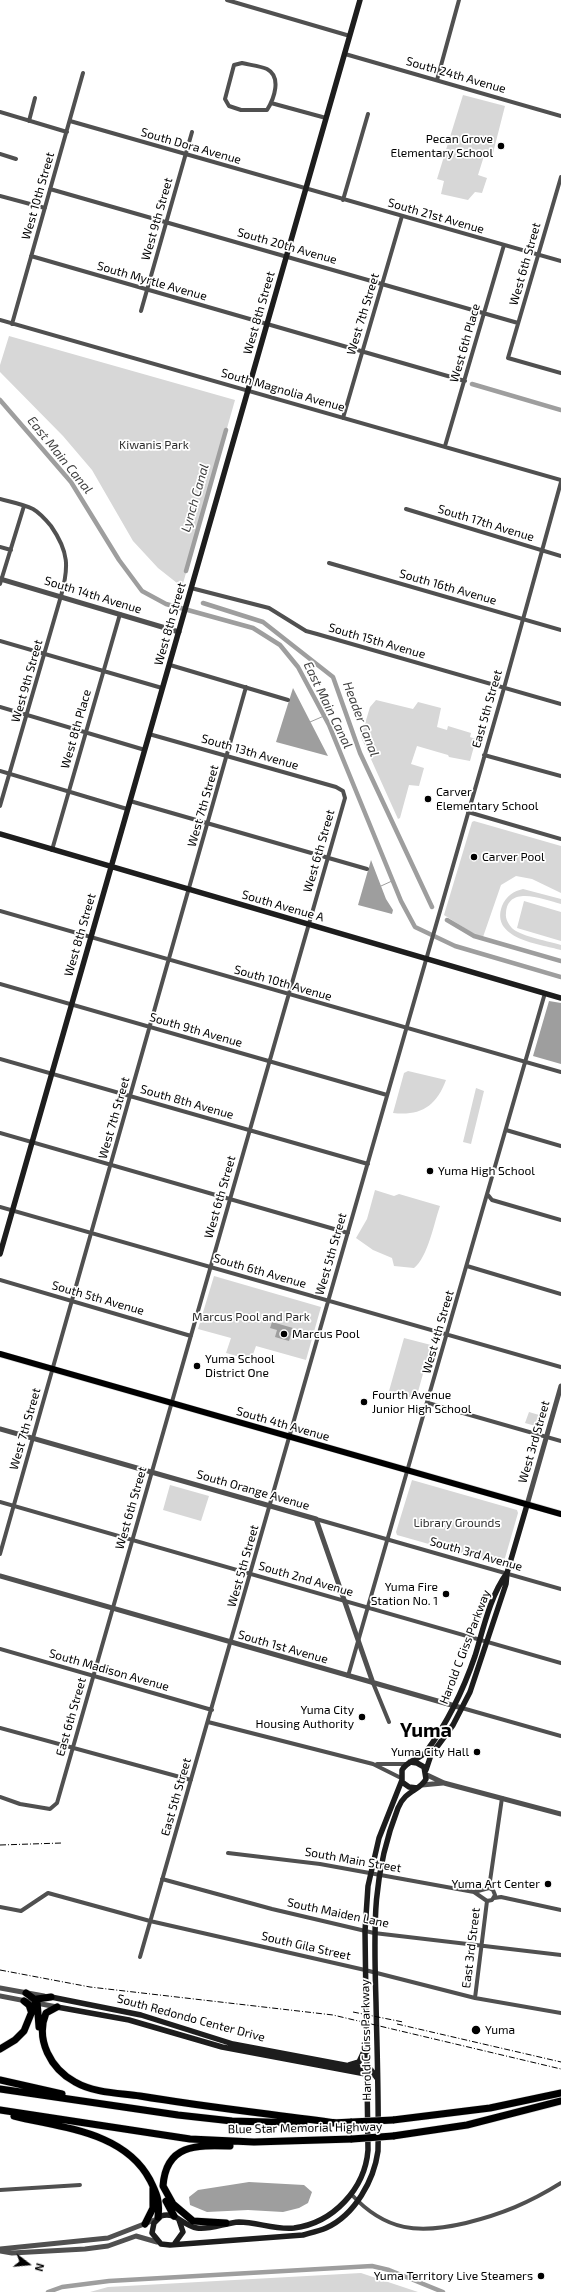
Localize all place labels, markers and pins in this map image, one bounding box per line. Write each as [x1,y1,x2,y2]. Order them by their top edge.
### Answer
place label: Pecan Grove Elementary School [391,132,493,160]
marker: Pecan Grove Elementary School [496,141,506,151]
place label: Carver Elementary School [436,785,538,813]
marker: Carver Elementary School [423,794,433,804]
place label: Carver Pool [482,850,545,864]
marker: Carver Pool [469,852,479,862]
place label: Yuma High School [438,1164,535,1178]
marker: Yuma High School [425,1166,435,1176]
place label: Marcus Pool [292,1327,359,1341]
marker: Marcus Pool [279,1329,289,1339]
place label: Yuma School District One [205,1352,275,1380]
marker: Yuma School District One [192,1361,202,1371]
place label: Fourth Avenue Junior High School [372,1388,471,1416]
marker: Fourth Avenue Junior High School [359,1397,369,1407]
place label: Yuma Fire Station No. 1 [371,1580,438,1608]
marker: Yuma Fire Station No. 1 [441,1589,451,1599]
place label: Yuma City Housing Authority [256,1703,354,1731]
marker: Yuma City Housing Authority [357,1712,367,1722]
place label: Yuma City Hall [391,1745,469,1759]
marker: Yuma City Hall [472,1747,482,1757]
place label: Yuma Art Center [452,1877,540,1891]
marker: Yuma Art Center [543,1879,553,1889]
place label: Yuma [485,2023,515,2037]
marker: Yuma [470,2024,482,2036]
place label: Yuma Territory Live Steamers [374,2269,533,2283]
marker: Yuma Territory Live Steamers [536,2271,546,2281]

